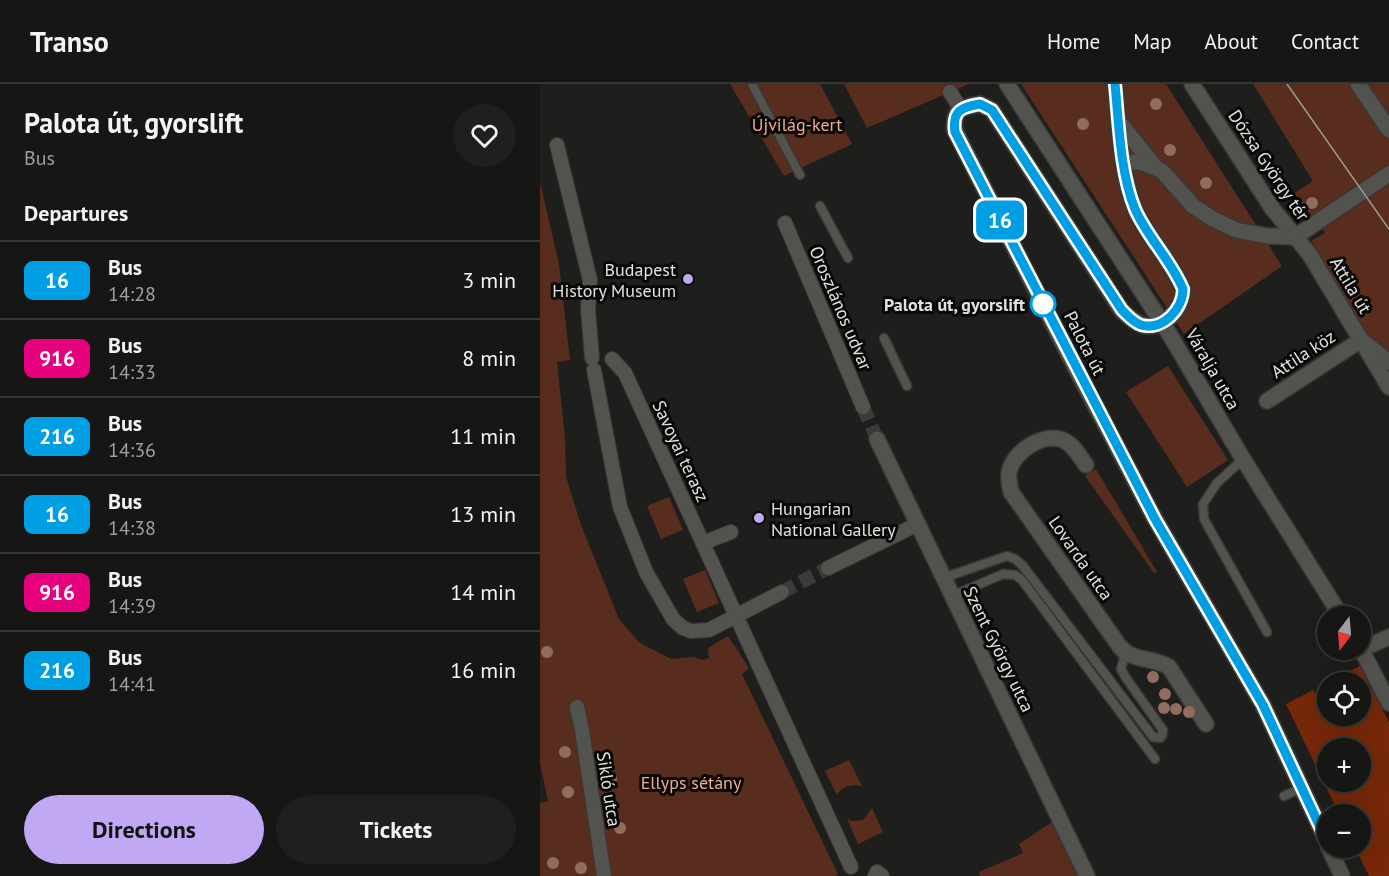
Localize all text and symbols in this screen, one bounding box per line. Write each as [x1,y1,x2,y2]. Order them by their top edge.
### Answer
text: Transo [30,23,109,60]
text: Home [1047,28,1100,55]
text: Map [1133,28,1172,55]
text: About [1205,28,1258,55]
text: Contact [1291,28,1359,55]
text: Palota út, gyorslift [24,104,243,141]
button: heart [453,104,516,167]
street label: Dózsa György tér [1223,105,1315,225]
park label: Újvilág-kert [752,113,842,136]
text: Bus [24,145,55,171]
text: Departures [24,199,128,227]
line badge: 16 [973,200,1027,240]
text: 16 [988,207,1012,234]
street label: Oroszlános udvar [804,242,878,374]
street label: Attila út [1325,252,1377,318]
text: Bus [108,253,142,281]
place label: Budapest History Museum [552,258,676,302]
text: 3 min [462,266,516,294]
text: 16 [45,267,69,294]
marker: Budapest History Museum [681,272,695,286]
text: 14:28 [108,281,156,307]
marker: Palota út, gyorslift [1030,291,1056,317]
place label: Palota út, gyorslift [884,293,1026,316]
street label: Palota út [1059,307,1111,379]
street label: Váralja utca [1180,323,1245,414]
street label: Attila köz [1267,325,1339,383]
text: Bus [108,331,142,359]
text: 8 min [462,344,516,372]
text: 916 [39,345,75,372]
text: 14:33 [108,359,156,385]
street label: Savoyai terasz [648,397,714,505]
text: Bus [108,409,142,437]
text: 11 min [450,422,516,450]
text: 216 [39,423,75,450]
text: 14:36 [108,437,156,463]
text: Bus [108,487,142,515]
place label: Hungarian National Gallery [771,497,896,541]
text: 13 min [450,500,516,528]
text: 16 [45,501,69,528]
marker: Hungarian National Gallery [752,511,766,525]
street label: Lovarda utca [1044,511,1118,605]
text: 14:38 [108,515,156,541]
text: Bus [108,565,142,593]
text: 14 min [450,578,516,606]
text: 916 [39,579,75,606]
street label: Szent György utca [959,582,1039,716]
text: 14:39 [108,593,156,619]
north arrow [1317,606,1371,660]
map controls [1317,606,1371,858]
text: Bus [108,643,142,671]
text: 16 min [450,656,516,684]
text: 216 [39,657,75,684]
text: 14:41 [108,671,156,697]
button: locate [1317,672,1371,726]
button: + [1317,738,1371,792]
street label: Sikló utca [592,750,626,828]
park label: Ellyps sétány [641,771,742,794]
button: Directions [24,795,264,864]
button: Tickets [276,795,516,864]
button: − [1317,804,1371,858]

